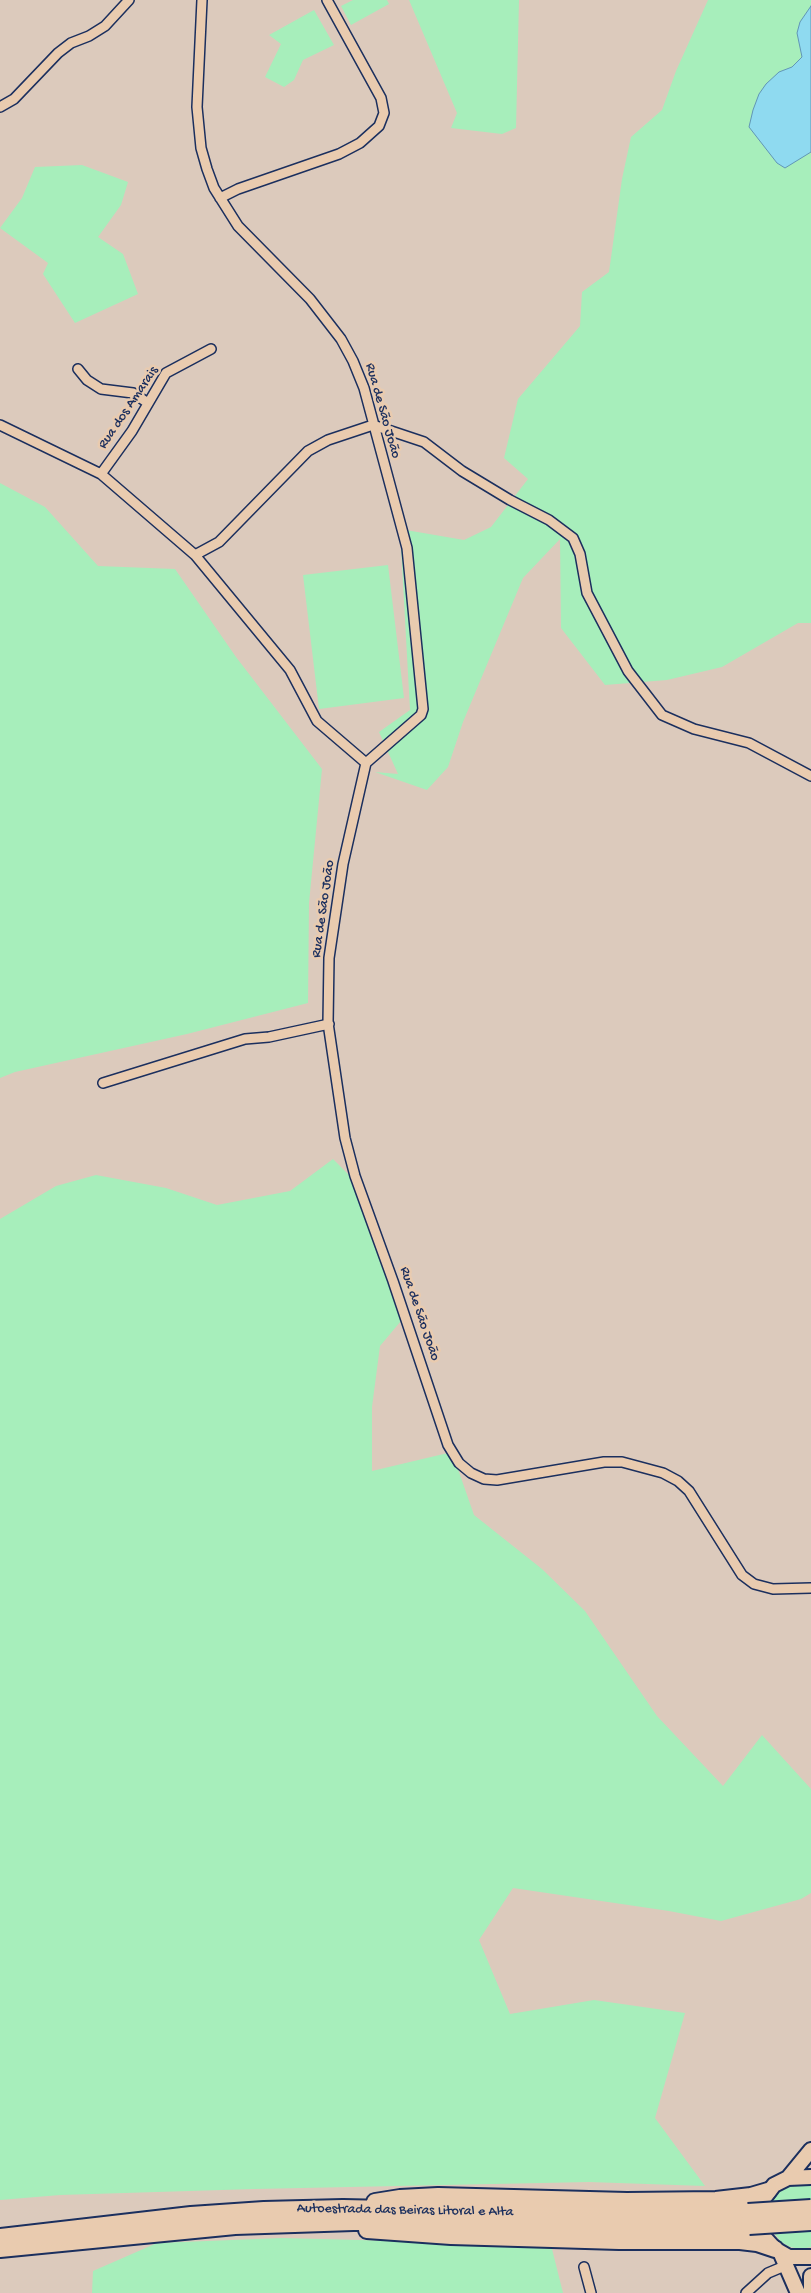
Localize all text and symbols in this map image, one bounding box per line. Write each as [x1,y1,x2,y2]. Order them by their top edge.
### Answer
street label: Rua de São João [360,361,404,461]
street label: Rua dos Amarais [95,364,163,452]
street label: Rua de São João [309,859,339,959]
street label: Rua de São João [395,1265,443,1363]
street label: Autoestrada das Beiras Litoral e Alta [297,2201,513,2221]

